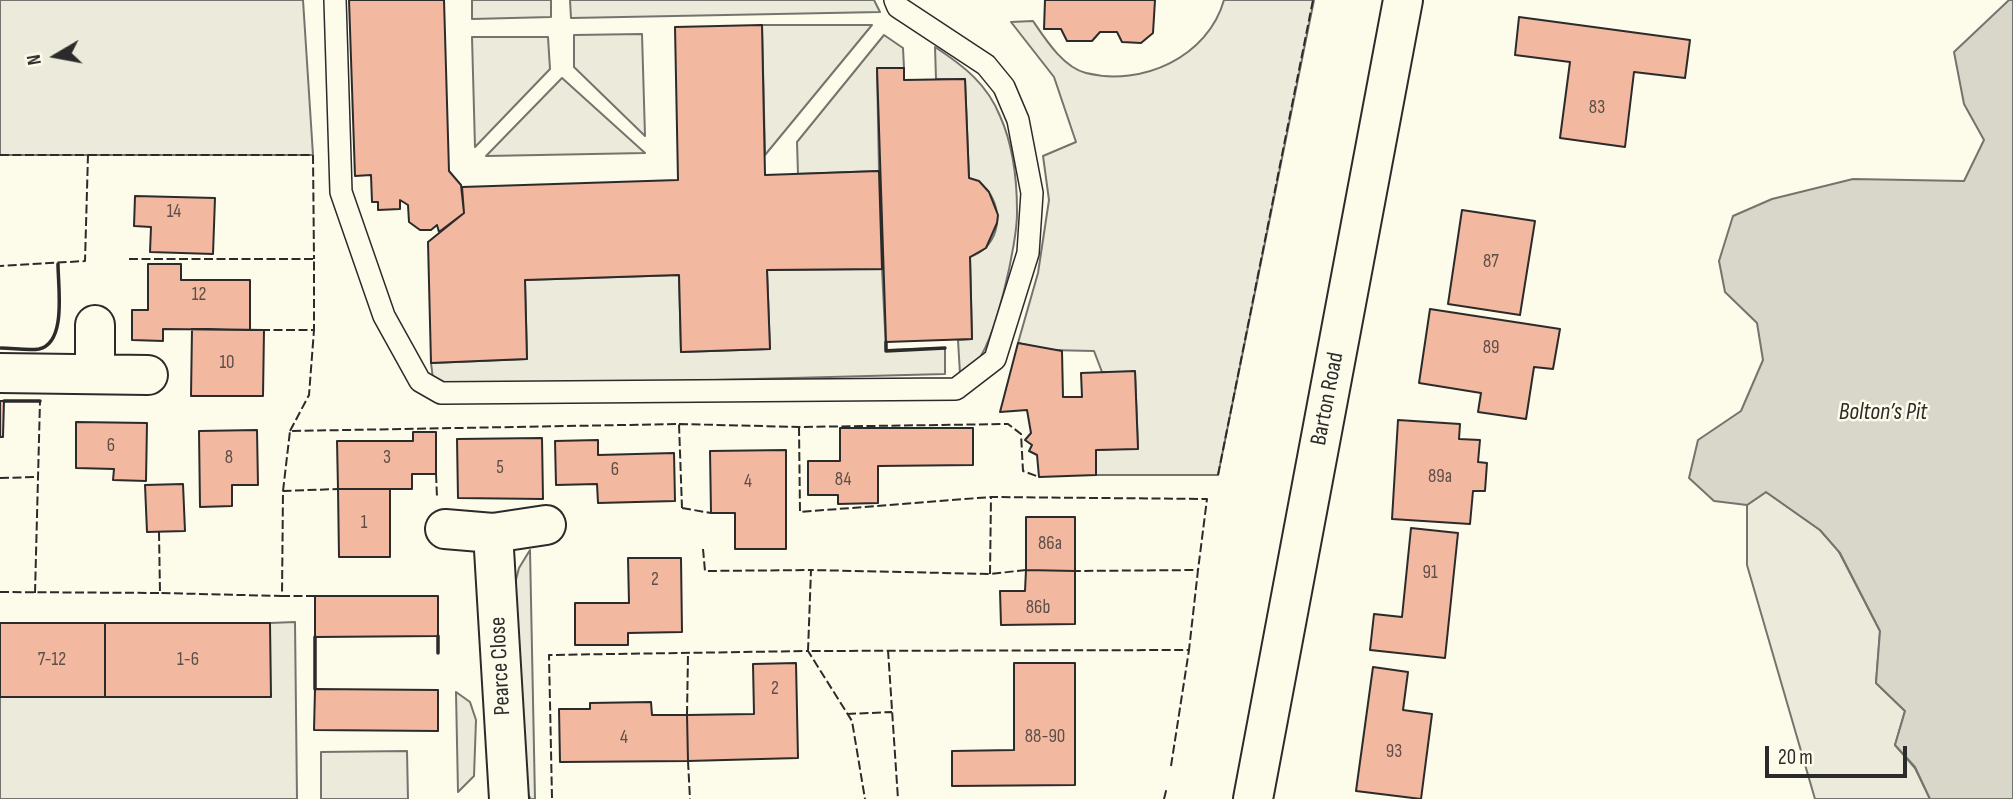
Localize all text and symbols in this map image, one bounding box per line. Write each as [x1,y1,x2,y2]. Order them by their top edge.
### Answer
north arrow [21,21,91,91]
text: N [23,53,47,67]
house number: 83 [1589,97,1605,119]
house number: 14 [167,201,181,223]
house number: 87 [1483,251,1499,273]
house number: 12 [192,284,206,306]
house number: 89 [1483,337,1499,359]
street label: Barton Road [1305,350,1351,448]
house number: 10 [219,352,235,374]
water label: Bolton’s Pit [1839,399,1927,427]
house number: 6 [107,435,115,457]
house number: 8 [225,447,233,469]
house number: 3 [383,447,391,469]
house number: 5 [496,457,504,479]
house number: 6 [611,459,619,481]
house number: 89a [1428,466,1452,488]
house number: 84 [835,469,851,491]
house number: 4 [744,471,752,493]
house number: 1 [361,512,367,534]
house number: 86a [1038,533,1062,555]
house number: 91 [1422,562,1438,584]
house number: 2 [651,569,659,591]
house number: 86b [1026,597,1050,619]
street label: Pearce Close [485,616,517,716]
house number: 7-12 [38,649,66,671]
house number: 1-6 [177,649,199,671]
house number: 2 [771,678,779,700]
house number: 88-90 [1025,726,1065,748]
house number: 4 [620,727,628,749]
scale bar [1768,732,1910,776]
house number: 93 [1386,741,1402,763]
text: 20 m [1778,745,1813,770]

